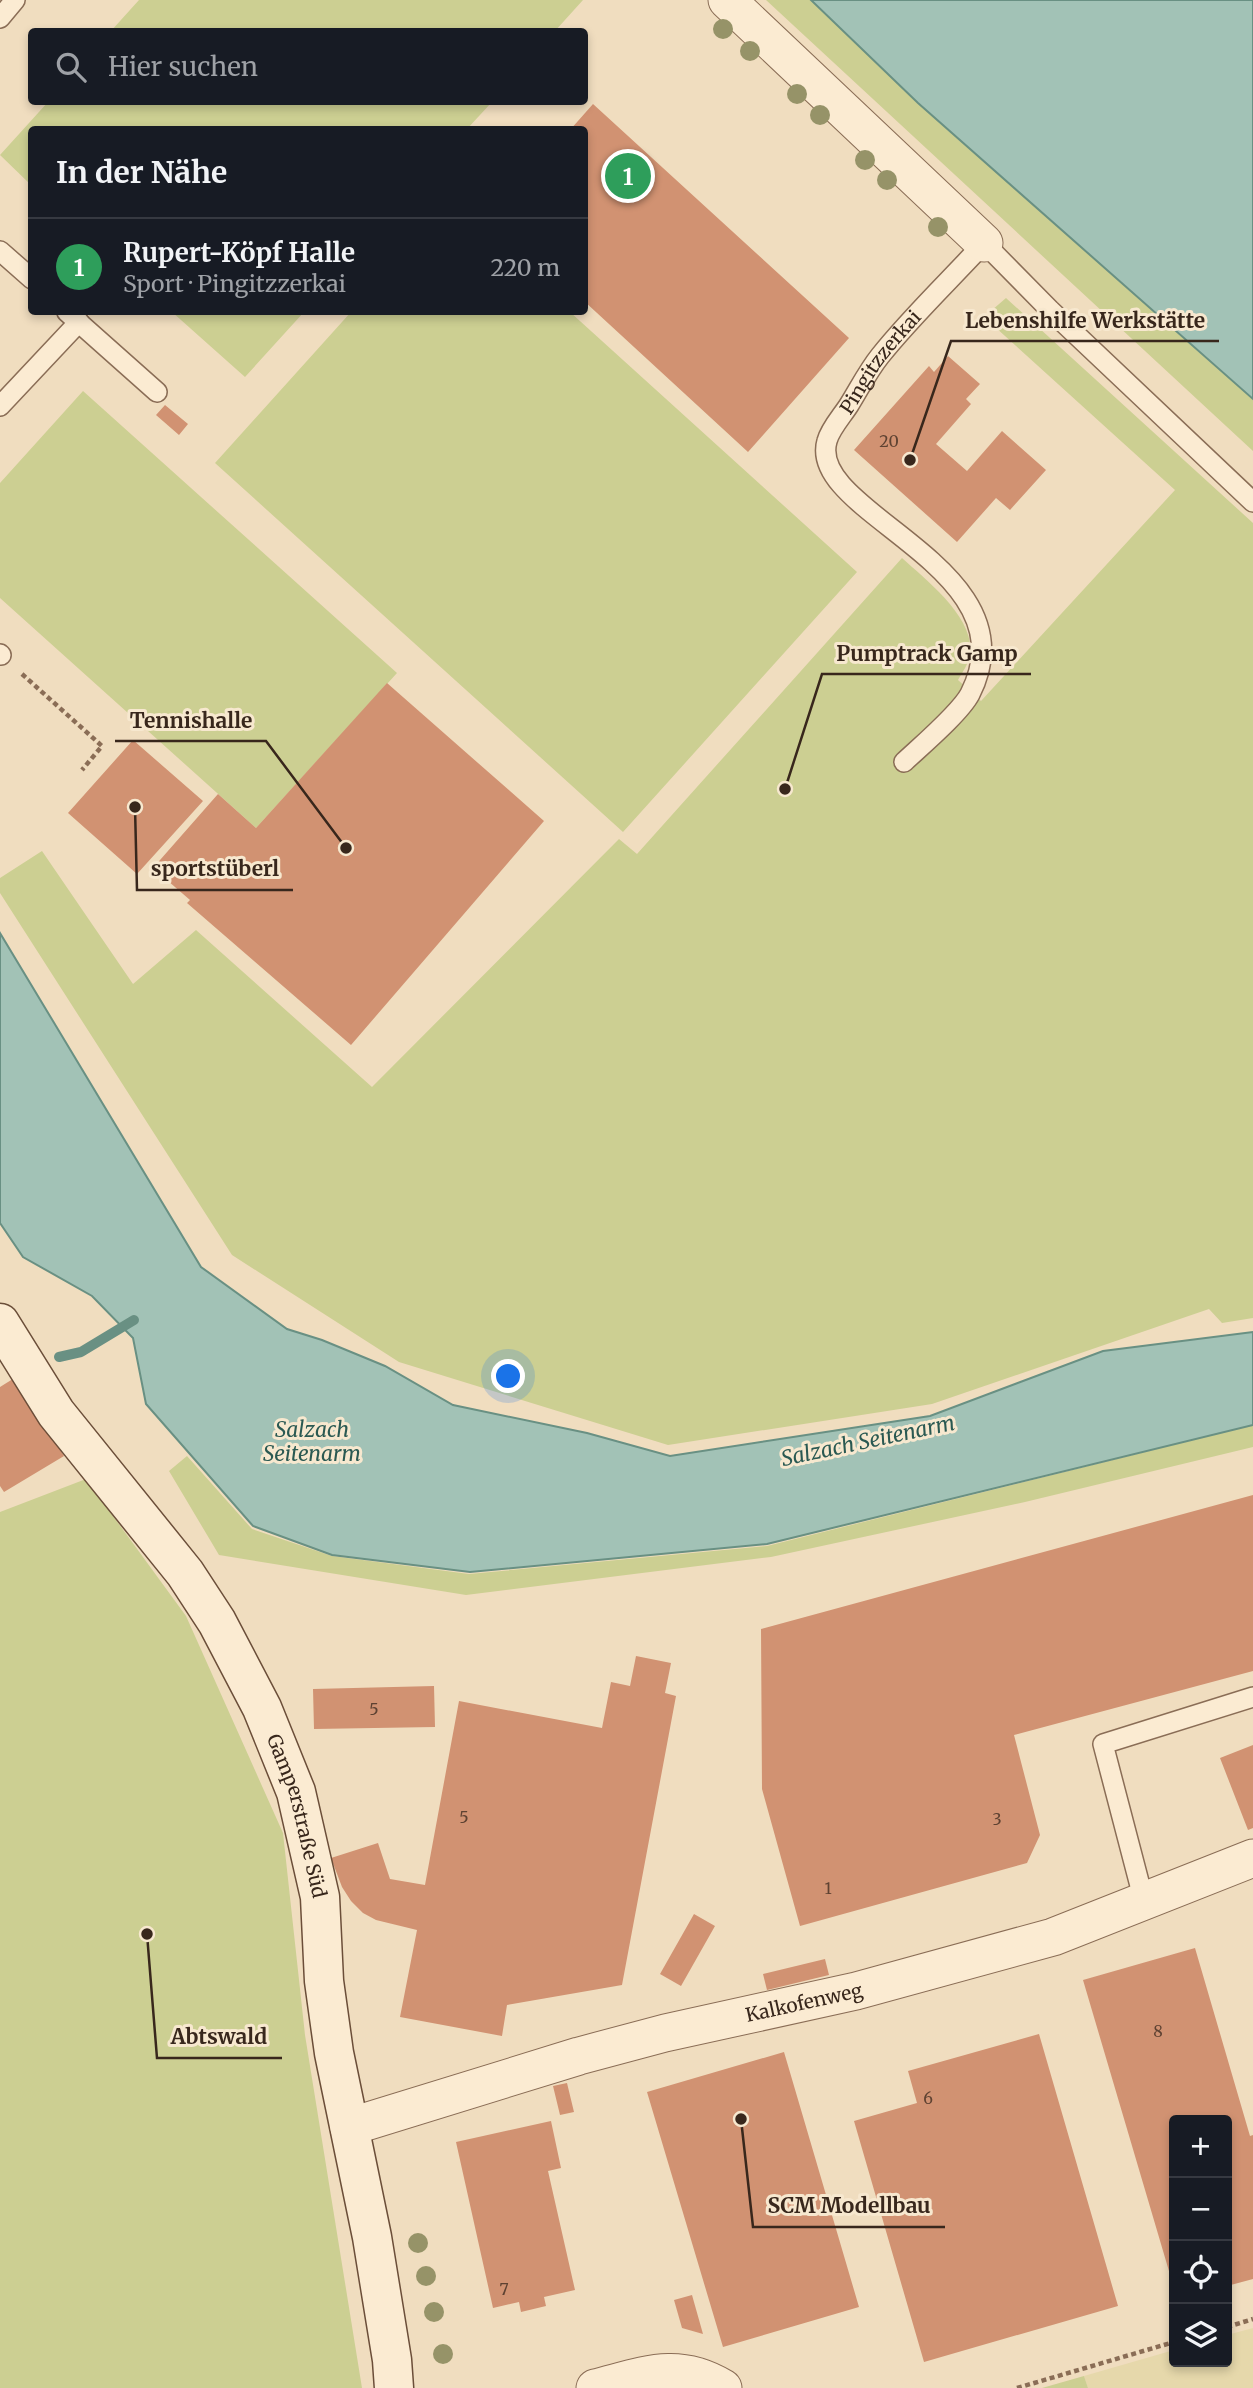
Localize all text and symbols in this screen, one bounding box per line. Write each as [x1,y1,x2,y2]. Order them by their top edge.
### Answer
search box [28,28,588,105]
icon: search [52,48,90,86]
text: Hier suchen [108,50,258,83]
pin: 1 [605,150,651,202]
text: In der Nähe [56,153,227,191]
text: Rupert-Köpf Halle [123,236,355,269]
text: 1 [74,253,84,282]
text: 220 m [490,253,560,282]
text: Sport · Pingitzzerkai [123,269,346,298]
callout: Lebenshilfe Werkstätte [951,299,1219,341]
street label: Pingitzzerkai [835,305,926,418]
text: Lebenshilfe Werkstätte [965,307,1205,334]
house number: 20 [879,431,899,451]
callout: Pumptrack Gamp [822,632,1031,674]
text: Pumptrack Gamp [836,640,1018,667]
callout: Tennishalle [115,699,266,741]
text: Tennishalle [130,707,252,734]
callout: sportstüberl [137,848,293,890]
text: sportstüberl [151,855,279,882]
your location [491,1359,525,1393]
water label: Salzach Seitenarm [779,1409,957,1472]
water label: Salzach Seitenarm [263,1416,361,1467]
house number: 5 [369,1699,379,1719]
street label: Gamperstraße Süd [262,1730,332,1900]
house number: 5 [459,1807,469,1827]
house number: 3 [992,1809,1002,1829]
house number: 1 [824,1878,832,1898]
street label: Kalkofenweg [743,1978,866,2027]
callout: Abtswald [157,2016,282,2058]
house number: 8 [1153,2021,1163,2041]
text: Abtswald [170,2023,267,2050]
house number: 6 [923,2088,933,2108]
map controls [1169,2115,1232,2367]
button: + [1169,2115,1232,2178]
button: − [1169,2178,1232,2241]
callout: SCM Modellbau [753,2185,945,2227]
text: SCM Modellbau [767,2192,931,2219]
button: locate [1169,2241,1232,2304]
house number: 7 [499,2279,509,2299]
button: layers [1169,2304,1232,2367]

